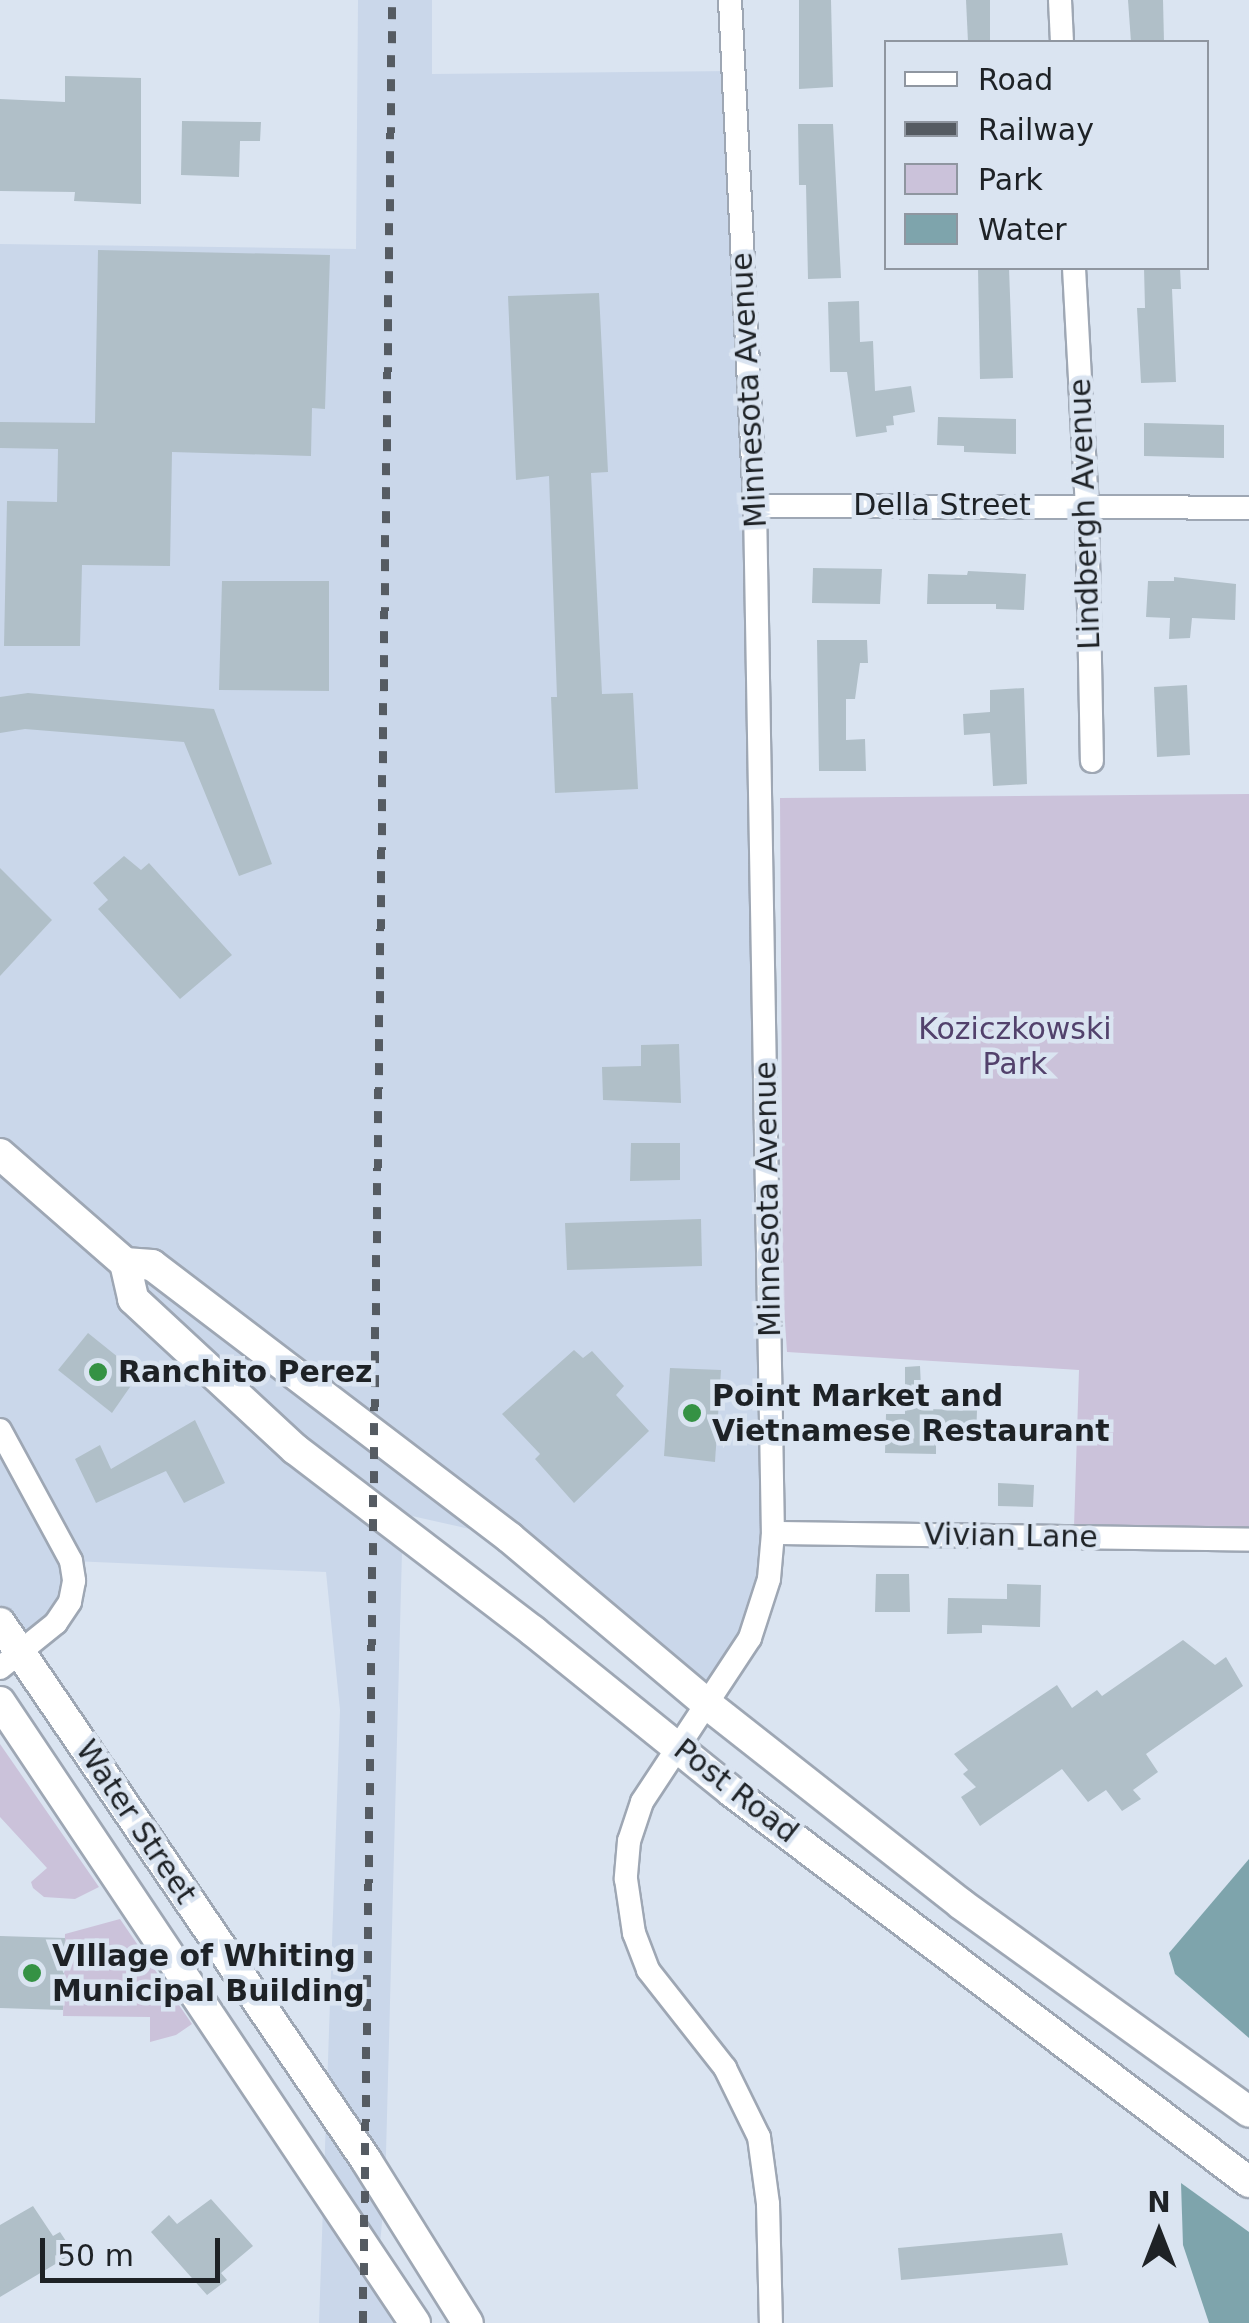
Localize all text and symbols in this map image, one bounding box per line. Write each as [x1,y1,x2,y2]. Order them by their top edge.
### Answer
legend [884,40,1209,270]
text: Road [978,62,1053,97]
text: Railway [978,112,1094,147]
text: Park [978,162,1043,197]
text: Water [978,212,1067,247]
street label: Minnesota Avenue [724,251,774,529]
street label: Lindbergh Avenue [1062,378,1108,650]
street label: Della Street [853,487,1031,523]
park label: Koziczkowski Park [918,1011,1112,1082]
street label: Minnesota Avenue [748,1061,788,1337]
place label: Ranchito Perez [118,1354,372,1390]
marker: Ranchito Perez [87,1361,109,1383]
place label: Point Market and Vietnamese Restaurant [712,1378,1110,1448]
marker: Point Market and Vietnamese Restaurant [681,1402,703,1424]
street label: Vivian Lane [924,1516,1098,1556]
street label: Post Road [667,1731,805,1851]
street label: Water Street [68,1733,204,1911]
place label: VIllage of Whiting Municipal Building [52,1938,365,2008]
marker: VIllage of Whiting Municipal Building [21,1962,43,1984]
north arrow [1109,2183,1209,2283]
text: N [1147,2186,1171,2219]
scale bar [45,2218,225,2280]
text: 50 m [57,2238,134,2273]

